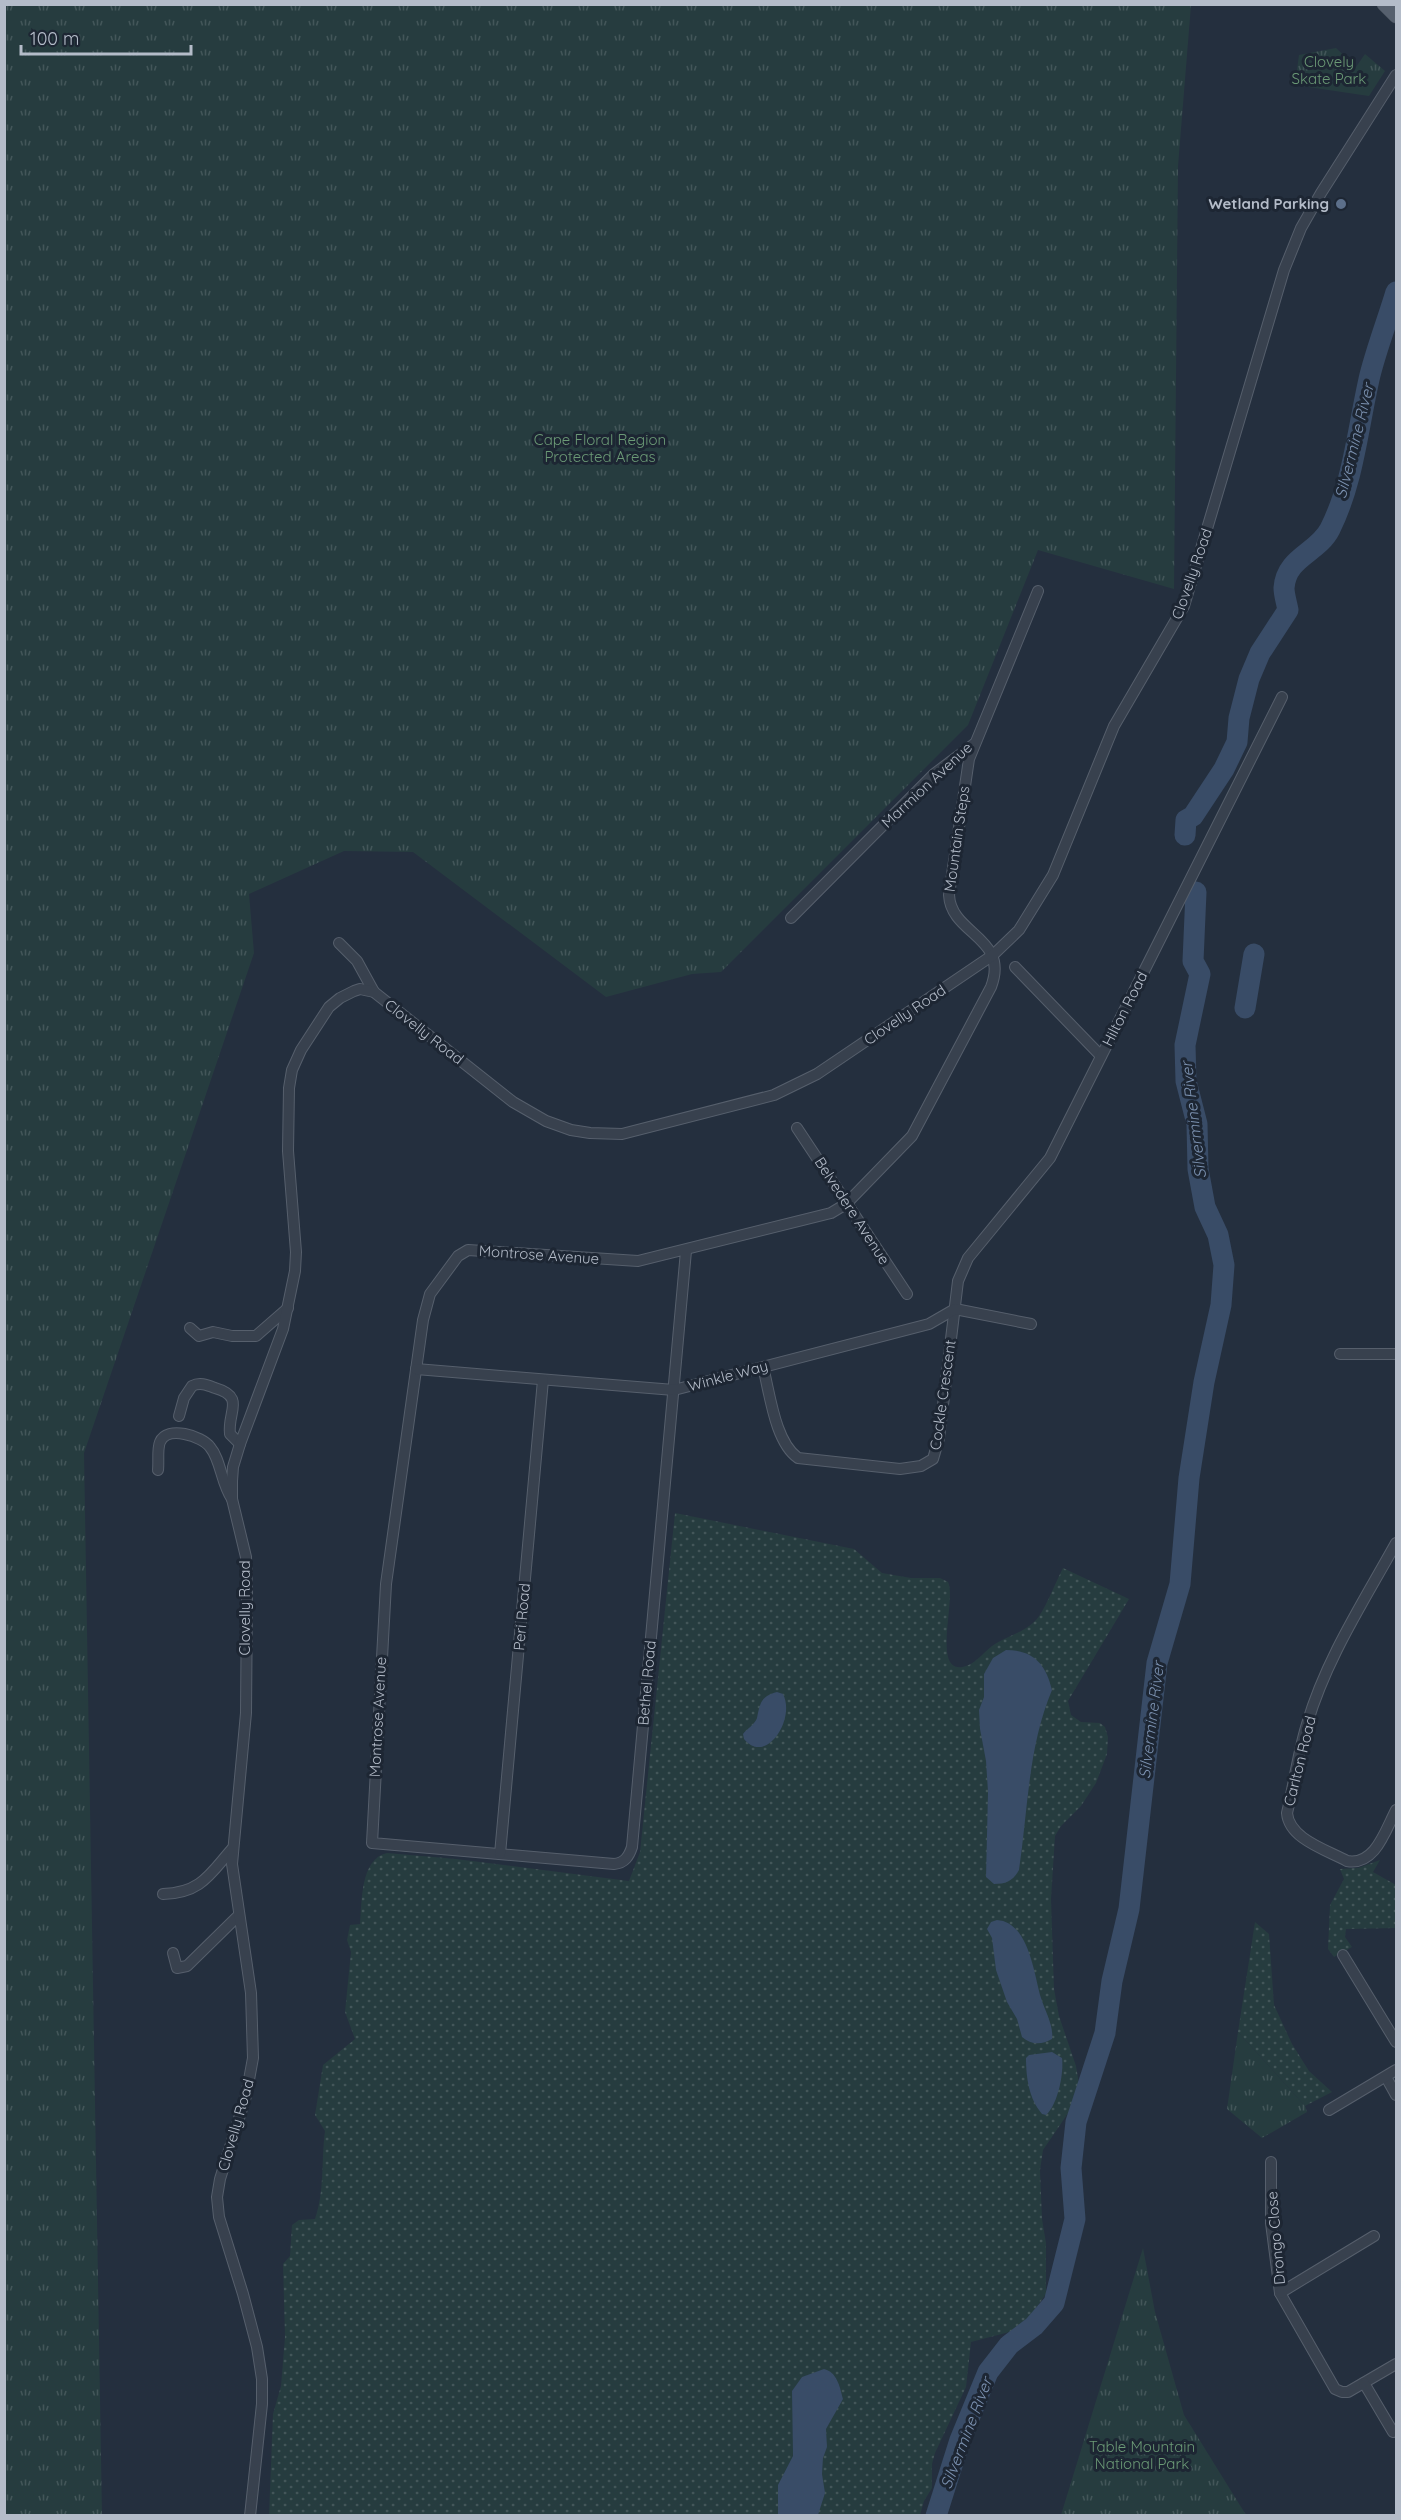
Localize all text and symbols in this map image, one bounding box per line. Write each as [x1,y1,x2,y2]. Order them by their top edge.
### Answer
scale bar [21,18,190,56]
text: 100 m [30,27,79,50]
park label: Clovely Skate Park [1292,52,1366,88]
place label: Wetland Parking [1209,194,1329,213]
marker: Wetland Parking [1334,197,1348,211]
water label: Silvermine River [1330,380,1378,501]
park label: Cape Floral Region Protected Areas [534,430,666,466]
street label: Clovelly Road [1167,526,1216,622]
street label: Marmion Avenue [877,738,976,832]
street label: Mountain Steps [940,785,973,893]
street label: Hilton Road [1098,968,1152,1049]
street label: Clovelly Road [860,980,949,1049]
street label: Clovelly Road [381,995,468,1068]
water label: Silvermine River [1176,1059,1210,1180]
street label: Belvedere Avenue [811,1153,894,1268]
street label: Montrose Avenue [478,1241,600,1268]
street label: Cockle Crescent [925,1339,960,1451]
street label: Winkle Way [686,1356,770,1395]
street label: Clovelly Road [235,1561,254,1655]
street label: Peri Road [509,1582,534,1651]
street label: Bethel Road [633,1640,660,1726]
street label: Montrose Avenue [365,1656,390,1778]
water label: Silvermine River [1134,1659,1168,1780]
street label: Carlton Road [1279,1714,1320,1808]
street label: Clovelly Road [213,2077,258,2173]
street label: Drongo Close [1262,2190,1289,2286]
water label: Silvermine River [936,2373,997,2492]
park label: Table Mountain National Park [1089,2437,1195,2473]

